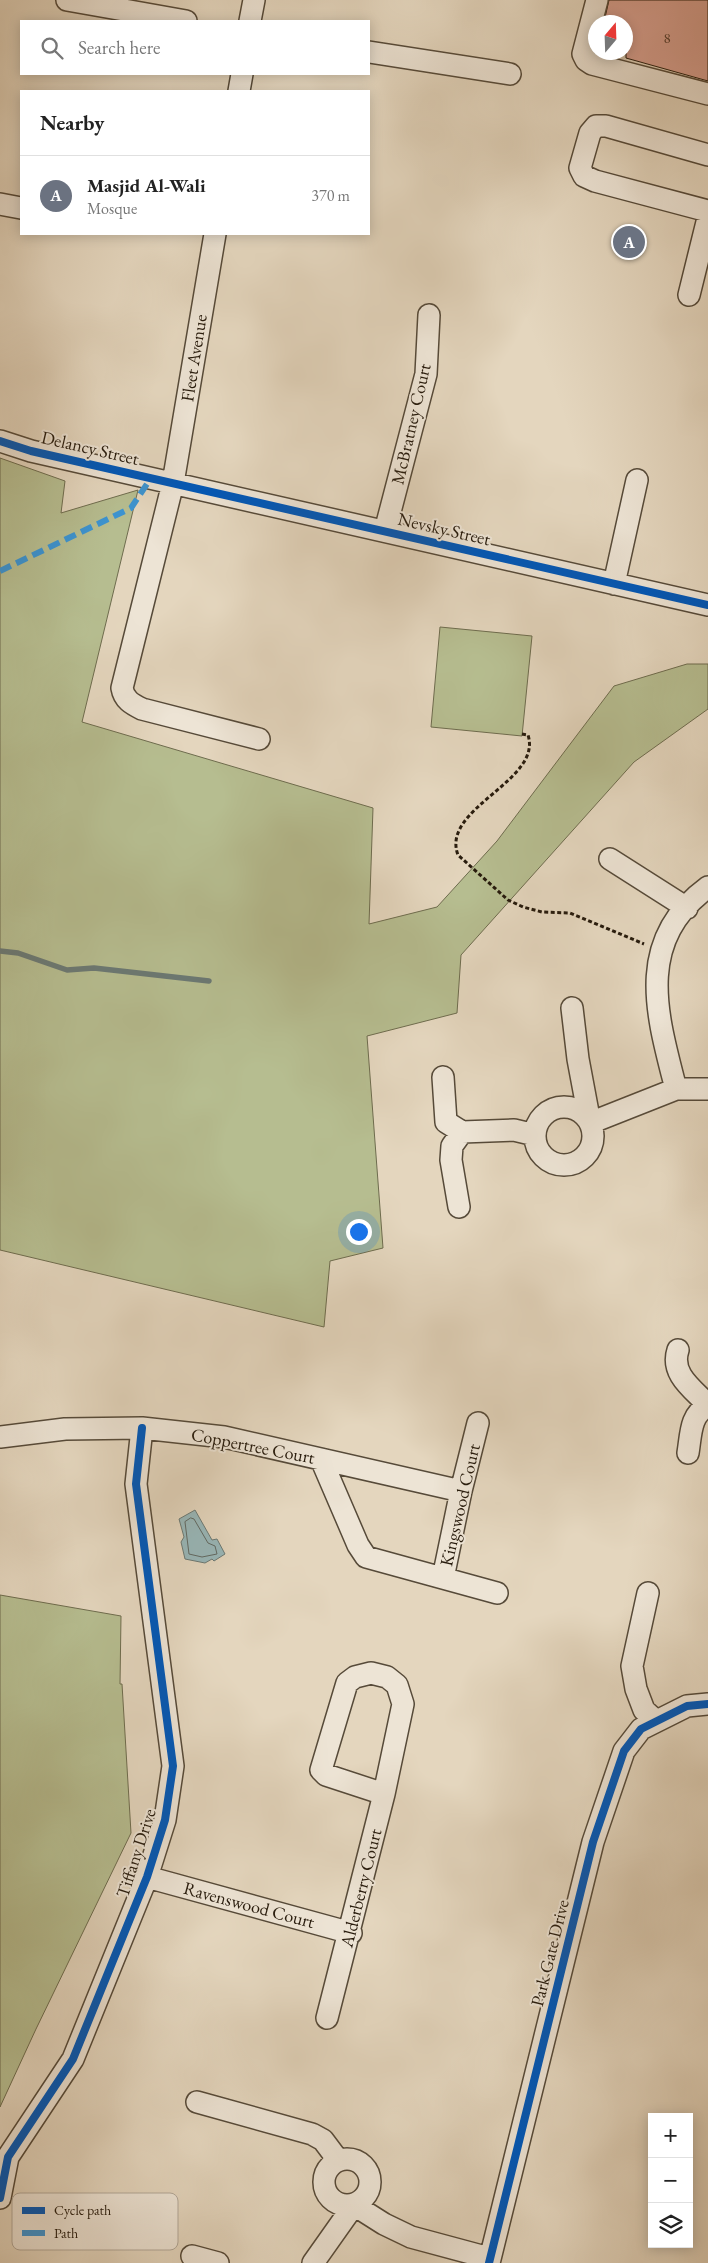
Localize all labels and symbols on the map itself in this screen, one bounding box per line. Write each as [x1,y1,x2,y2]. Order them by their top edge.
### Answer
north arrow [588,15,633,60]
house number: 8 [663,28,671,47]
pin: A [613,223,645,261]
street label: Fleet Avenue [175,313,212,403]
street label: McBratney Court [385,361,436,487]
street label: Delancy Street [39,425,142,470]
street label: Nevsky Street [396,507,493,550]
your location [346,1219,372,1245]
street label: Coppertree Court [189,1422,317,1469]
street label: Kingswood Court [434,1441,485,1568]
street label: Tiffany Drive [110,1805,161,1900]
street label: Alderberry Court [334,1826,386,1951]
street label: Ravenswood Court [181,1876,317,1933]
street label: Park Gate Drive [525,1897,574,2009]
legend [12,2193,178,2250]
text: Cycle path [54,2201,111,2219]
text: Path [54,2224,78,2242]

